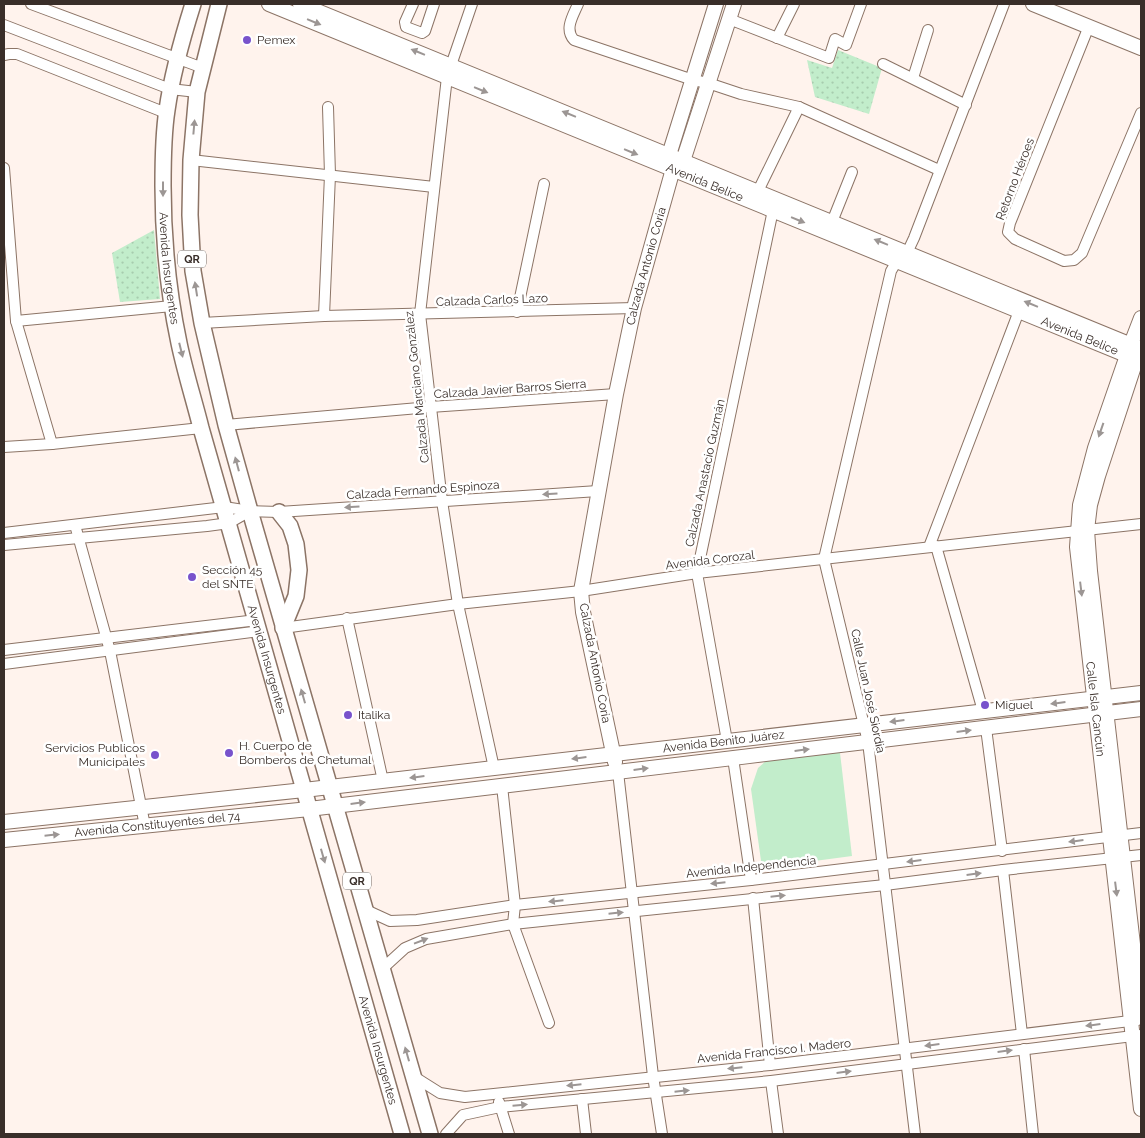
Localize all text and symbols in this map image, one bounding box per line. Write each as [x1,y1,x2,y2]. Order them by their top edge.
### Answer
one-way arrow [307,19,321,27]
place label: Pemex [257,33,295,47]
marker: Pemex [241,34,253,46]
one-way arrow [411,48,426,55]
one-way arrow [474,87,488,95]
one-way arrow [562,109,576,117]
one-way arrow [190,118,198,134]
street label: Retorno Héroes [993,136,1037,222]
one-way arrow [624,148,639,156]
street label: Avenida Belice [664,160,746,204]
one-way arrow [159,181,167,197]
street label: Calzada Antonio Coria [624,205,669,326]
street label: Avenida Insurgentes [156,212,182,326]
one-way arrow [791,217,805,225]
one-way arrow [873,238,888,246]
road number: QR [178,250,206,268]
one-way arrow [192,280,200,296]
street label: Calzada Carlos Lazo [436,291,548,309]
one-way arrow [1024,299,1038,307]
street label: Calzada Marciano González [402,310,432,464]
street label: Avenida Belice [1039,314,1120,358]
one-way arrow [177,343,185,358]
street label: Calzada Javier Barros Sierra [433,377,587,401]
street label: Calzada Anastacio Guzmán [682,398,728,548]
one-way arrow [1097,423,1105,438]
one-way arrow [233,456,241,471]
street label: Calzada Fernando Espinoza [346,478,500,502]
one-way arrow [541,491,557,499]
one-way arrow [344,503,360,511]
street label: Avenida Corozal [665,547,756,572]
place label: Sección 45 del SNTE [202,563,263,591]
marker: Sección 45 del SNTE [186,571,198,583]
one-way arrow [1077,581,1085,597]
street label: Calzada Antonio Coria [577,602,613,724]
street label: Avenida Insurgentes [245,603,289,716]
street label: Calle Juan José Siordia [848,628,888,754]
street label: Calle Isla Cancún [1083,661,1108,757]
one-way arrow [299,688,307,704]
place label: Miguel [995,698,1034,712]
marker: Miguel [979,699,991,711]
one-way arrow [1050,699,1066,707]
place label: Italika [358,708,390,722]
marker: Italika [342,709,354,721]
one-way arrow [888,717,904,725]
street label: Avenida Benito Juárez [662,727,785,755]
one-way arrow [956,727,972,735]
place label: H. Cuerpo de Bomberos de Chetumal [239,739,372,767]
place label: Servicios Publicos Municipales [45,741,145,769]
one-way arrow [795,746,811,754]
marker: H. Cuerpo de Bomberos de Chetumal [223,747,235,759]
marker: Servicios Publicos Municipales [149,749,161,761]
one-way arrow [570,754,586,762]
one-way arrow [633,765,649,773]
one-way arrow [409,773,425,781]
one-way arrow [350,799,366,807]
street label: Avenida Constituyentes del 74 [74,809,241,840]
one-way arrow [45,831,61,839]
one-way arrow [1067,838,1083,846]
one-way arrow [319,849,327,864]
street label: Avenida Independencia [685,853,817,881]
one-way arrow [906,857,922,865]
one-way arrow [967,869,983,877]
road number: QR [343,872,371,889]
one-way arrow [710,879,726,887]
one-way arrow [1112,882,1120,898]
one-way arrow [770,892,786,900]
one-way arrow [548,897,564,905]
one-way arrow [609,909,625,917]
one-way arrow [414,937,429,945]
street label: Avenida Insurgentes [356,994,400,1106]
one-way arrow [1085,1021,1101,1029]
street label: Avenida Francisco I. Madero [696,1036,852,1066]
one-way arrow [923,1041,939,1049]
one-way arrow [402,1046,410,1061]
one-way arrow [997,1047,1013,1055]
one-way arrow [727,1064,743,1072]
one-way arrow [836,1068,852,1076]
one-way arrow [566,1081,582,1089]
one-way arrow [674,1086,690,1094]
one-way arrow [513,1101,529,1109]

